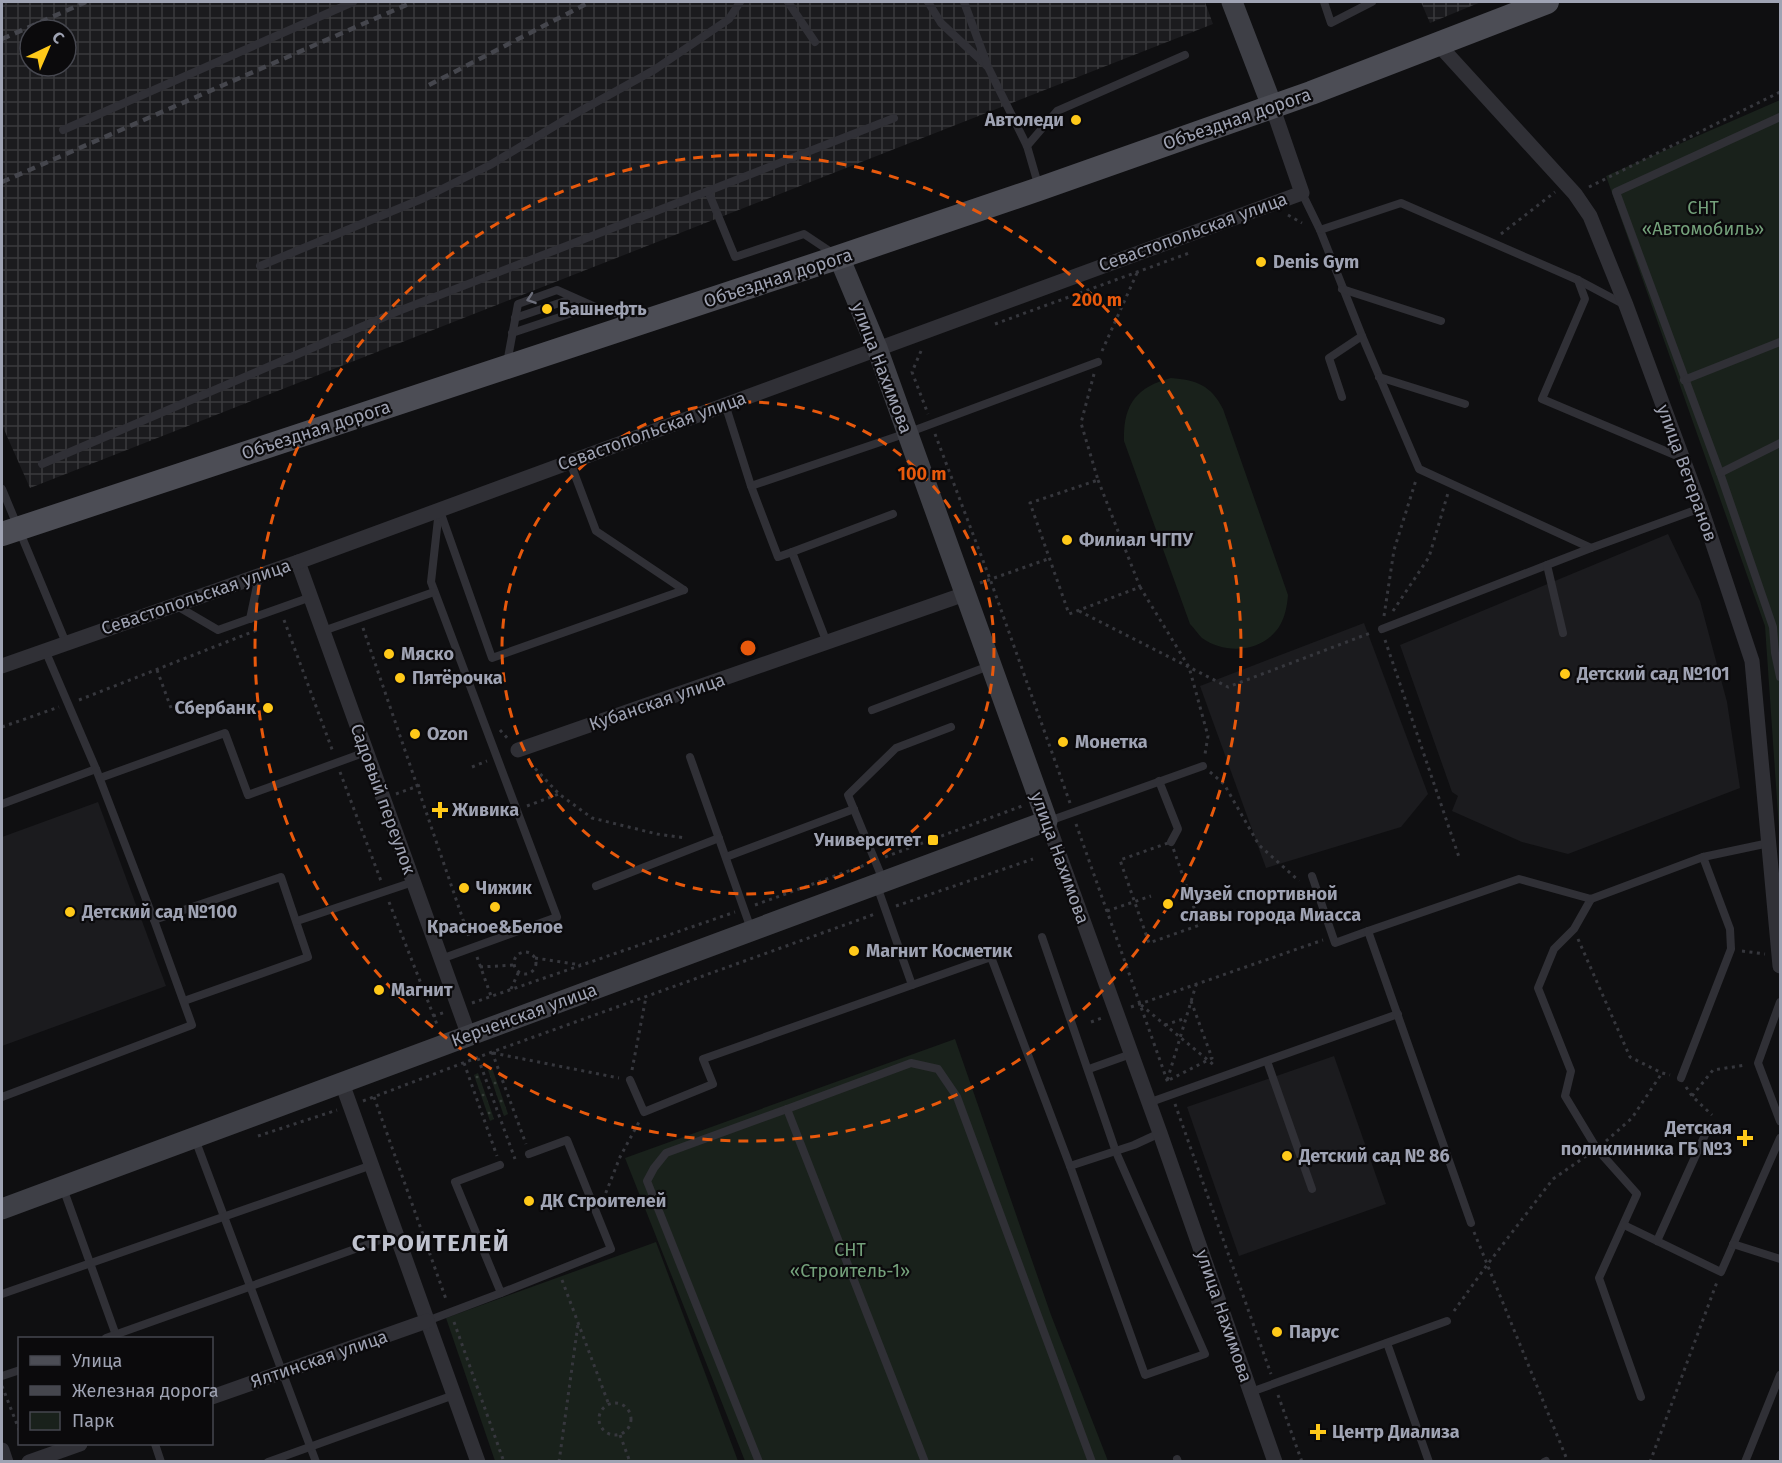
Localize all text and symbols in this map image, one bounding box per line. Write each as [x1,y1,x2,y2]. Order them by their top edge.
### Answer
north arrow [18,18,78,78]
text: С [48,28,69,48]
street label: Объездная дорога [1160,83,1314,155]
place label: Автоледи [984,109,1064,131]
marker: Автоледи [1069,113,1083,127]
street label: Севастопольская улица [1096,188,1290,276]
park label: СНТ «Автомобиль» [1642,197,1764,240]
street label: Объездная дорога [701,244,855,312]
place label: Denis Gym [1273,251,1359,273]
marker: Denis Gym [1254,255,1268,269]
text: 200 m [1072,289,1122,311]
one-way arrow [526,292,537,304]
place label: Башнефть [559,298,647,320]
street label: улица Нахимова [847,299,917,437]
marker: Башнефть [540,302,554,316]
street label: Севастопольская улица [555,387,749,475]
street label: Объездная дорога [239,396,393,464]
street label: улица Ветеранов [1652,401,1722,545]
text: 100 m [898,463,946,485]
place label: Филиал ЧГПУ [1079,529,1194,551]
marker: Филиал ЧГПУ [1060,533,1074,547]
street label: Севастопольская улица [98,554,294,640]
centre of rings [738,638,758,658]
place label: Мяско [401,643,454,665]
marker: Мяско [382,647,396,661]
place label: Детский сад №101 [1576,663,1730,685]
place label: Пятёрочка [412,667,503,689]
marker: Детский сад №101 [1558,667,1572,681]
street label: Кубанская улица [586,668,728,736]
marker: Пятёрочка [393,671,407,685]
place label: Сбербанк [175,697,256,719]
marker: Сбербанк [261,701,275,715]
street label: Садовый переулок [345,721,421,878]
place label: Ozon [427,723,468,745]
marker: Ozon [408,727,422,741]
place label: Монетка [1075,731,1148,753]
marker: Монетка [1056,735,1070,749]
street label: улица Нахимова [1026,789,1094,927]
place label: Живика [451,799,519,821]
marker: Живика [433,803,447,817]
place label: Университет [813,829,921,851]
marker: Университет [926,833,940,847]
place label: Чижик [476,877,532,899]
marker: Чижик [457,881,471,895]
place label: Музей спортивной славы города Миасса [1180,883,1361,926]
marker: Музей спортивной славы города Миасса [1161,897,1175,911]
marker: Красное&Белое [488,900,502,914]
place label: Детский сад №100 [81,901,237,923]
marker: Детский сад №100 [63,905,77,919]
place label: Красное&Белое [427,916,563,938]
place label: Магнит Косметик [866,940,1012,962]
marker: Магнит Косметик [847,944,861,958]
street label: Керченская улица [448,978,600,1052]
place label: Магнит [391,979,453,1001]
marker: Магнит [372,983,386,997]
place label: Детская поликлиника ГБ №3 [1561,1117,1732,1160]
marker: Детская поликлиника ГБ №3 [1736,1129,1754,1147]
place label: Детский сад № 86 [1298,1145,1450,1167]
marker: Детский сад № 86 [1280,1149,1294,1163]
place label: ДК Строителей [540,1190,666,1212]
marker: ДК Строителей [522,1194,536,1208]
district label: СТРОИТЕЛЕЙ [352,1228,510,1257]
park label: СНТ «Строитель-1» [790,1239,910,1282]
street label: улица Нахимова [1191,1247,1257,1385]
place label: Парус [1289,1321,1340,1343]
street label: Ялтинская улица [248,1325,390,1393]
marker: Парус [1270,1325,1284,1339]
legend [18,1337,213,1445]
text: Улица [72,1350,122,1372]
text: Железная дорога [72,1380,219,1402]
text: Парк [72,1410,115,1432]
place label: Центр Диализа [1332,1421,1460,1443]
marker: Центр Диализа [1309,1423,1327,1441]

